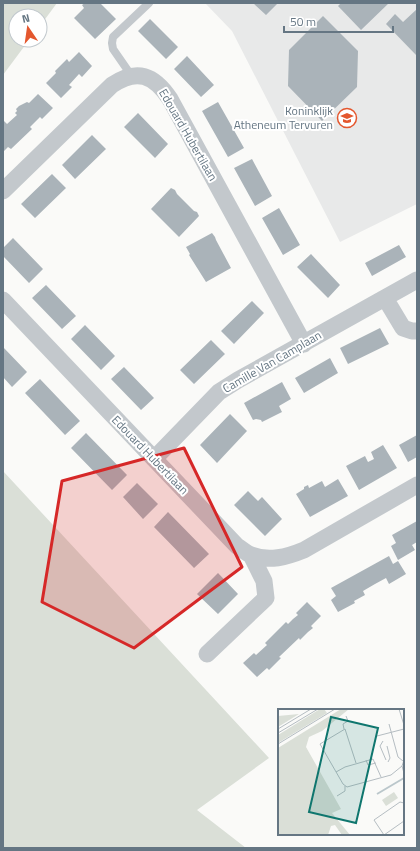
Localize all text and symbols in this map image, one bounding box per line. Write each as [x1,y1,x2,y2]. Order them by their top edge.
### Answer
north arrow [8,8,48,48]
scale bar [284,8,393,34]
text: N [20,10,31,27]
text: 50 m [290,12,316,31]
street label: Edouard Hubertilaan [154,85,223,184]
place label: Koninklijk Atheneum Tervuren [234,101,333,134]
school or university icon: Koninklijk Atheneum Tervuren [336,107,358,129]
street label: Camille Van Camplaan [219,326,325,398]
street label: Edouard Hubertilaan [108,411,193,499]
inset map [278,709,404,835]

